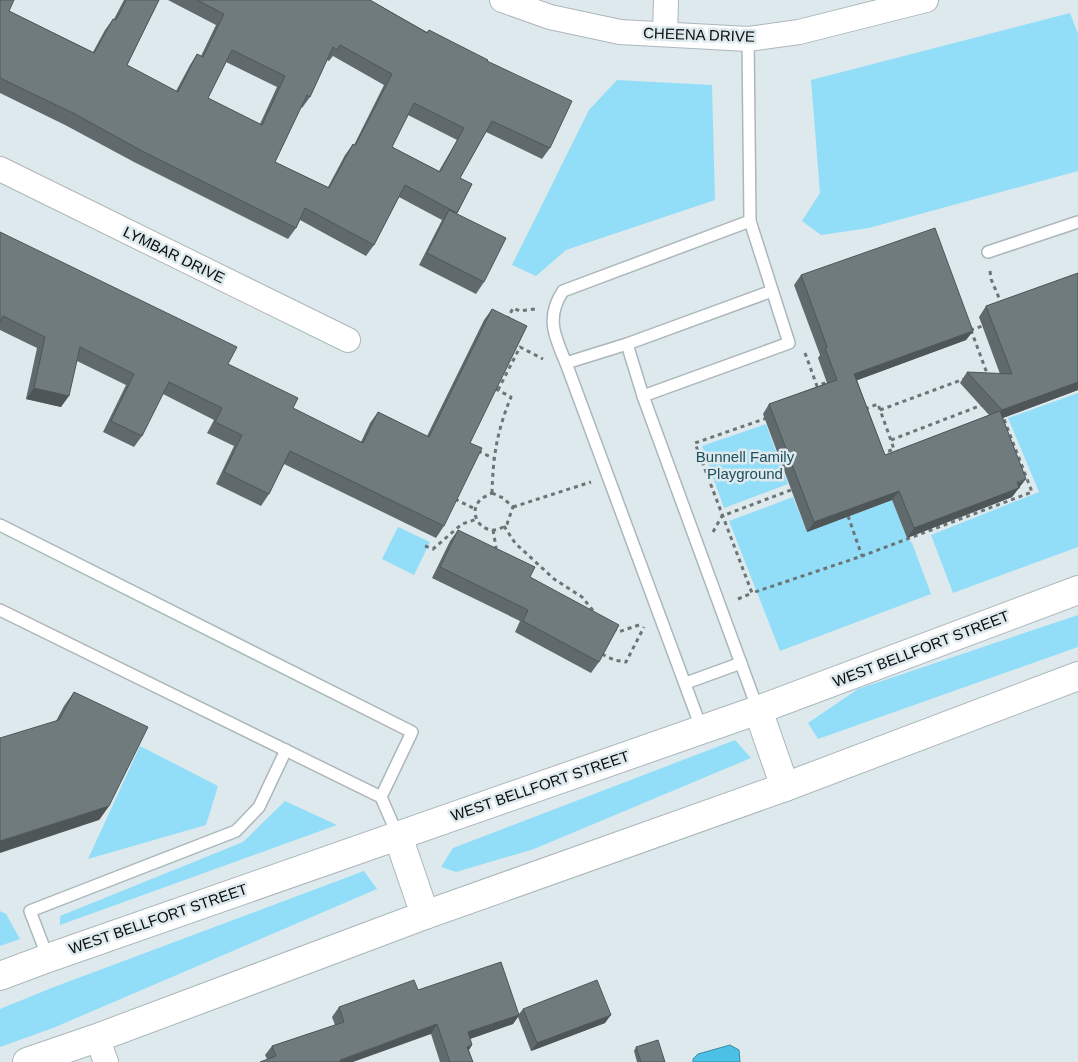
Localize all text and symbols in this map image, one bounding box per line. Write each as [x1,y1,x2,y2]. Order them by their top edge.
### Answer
street label: CHEENA DRIVE [643,24,755,45]
street label: LYMBAR DRIVE [121,223,228,286]
park label: Bunnell Family Playground [696,448,795,482]
street label: WEST BELLFORT STREET [830,607,1011,690]
street label: WEST BELLFORT STREET [448,747,631,824]
street label: WEST BELLFORT STREET [66,880,249,957]

